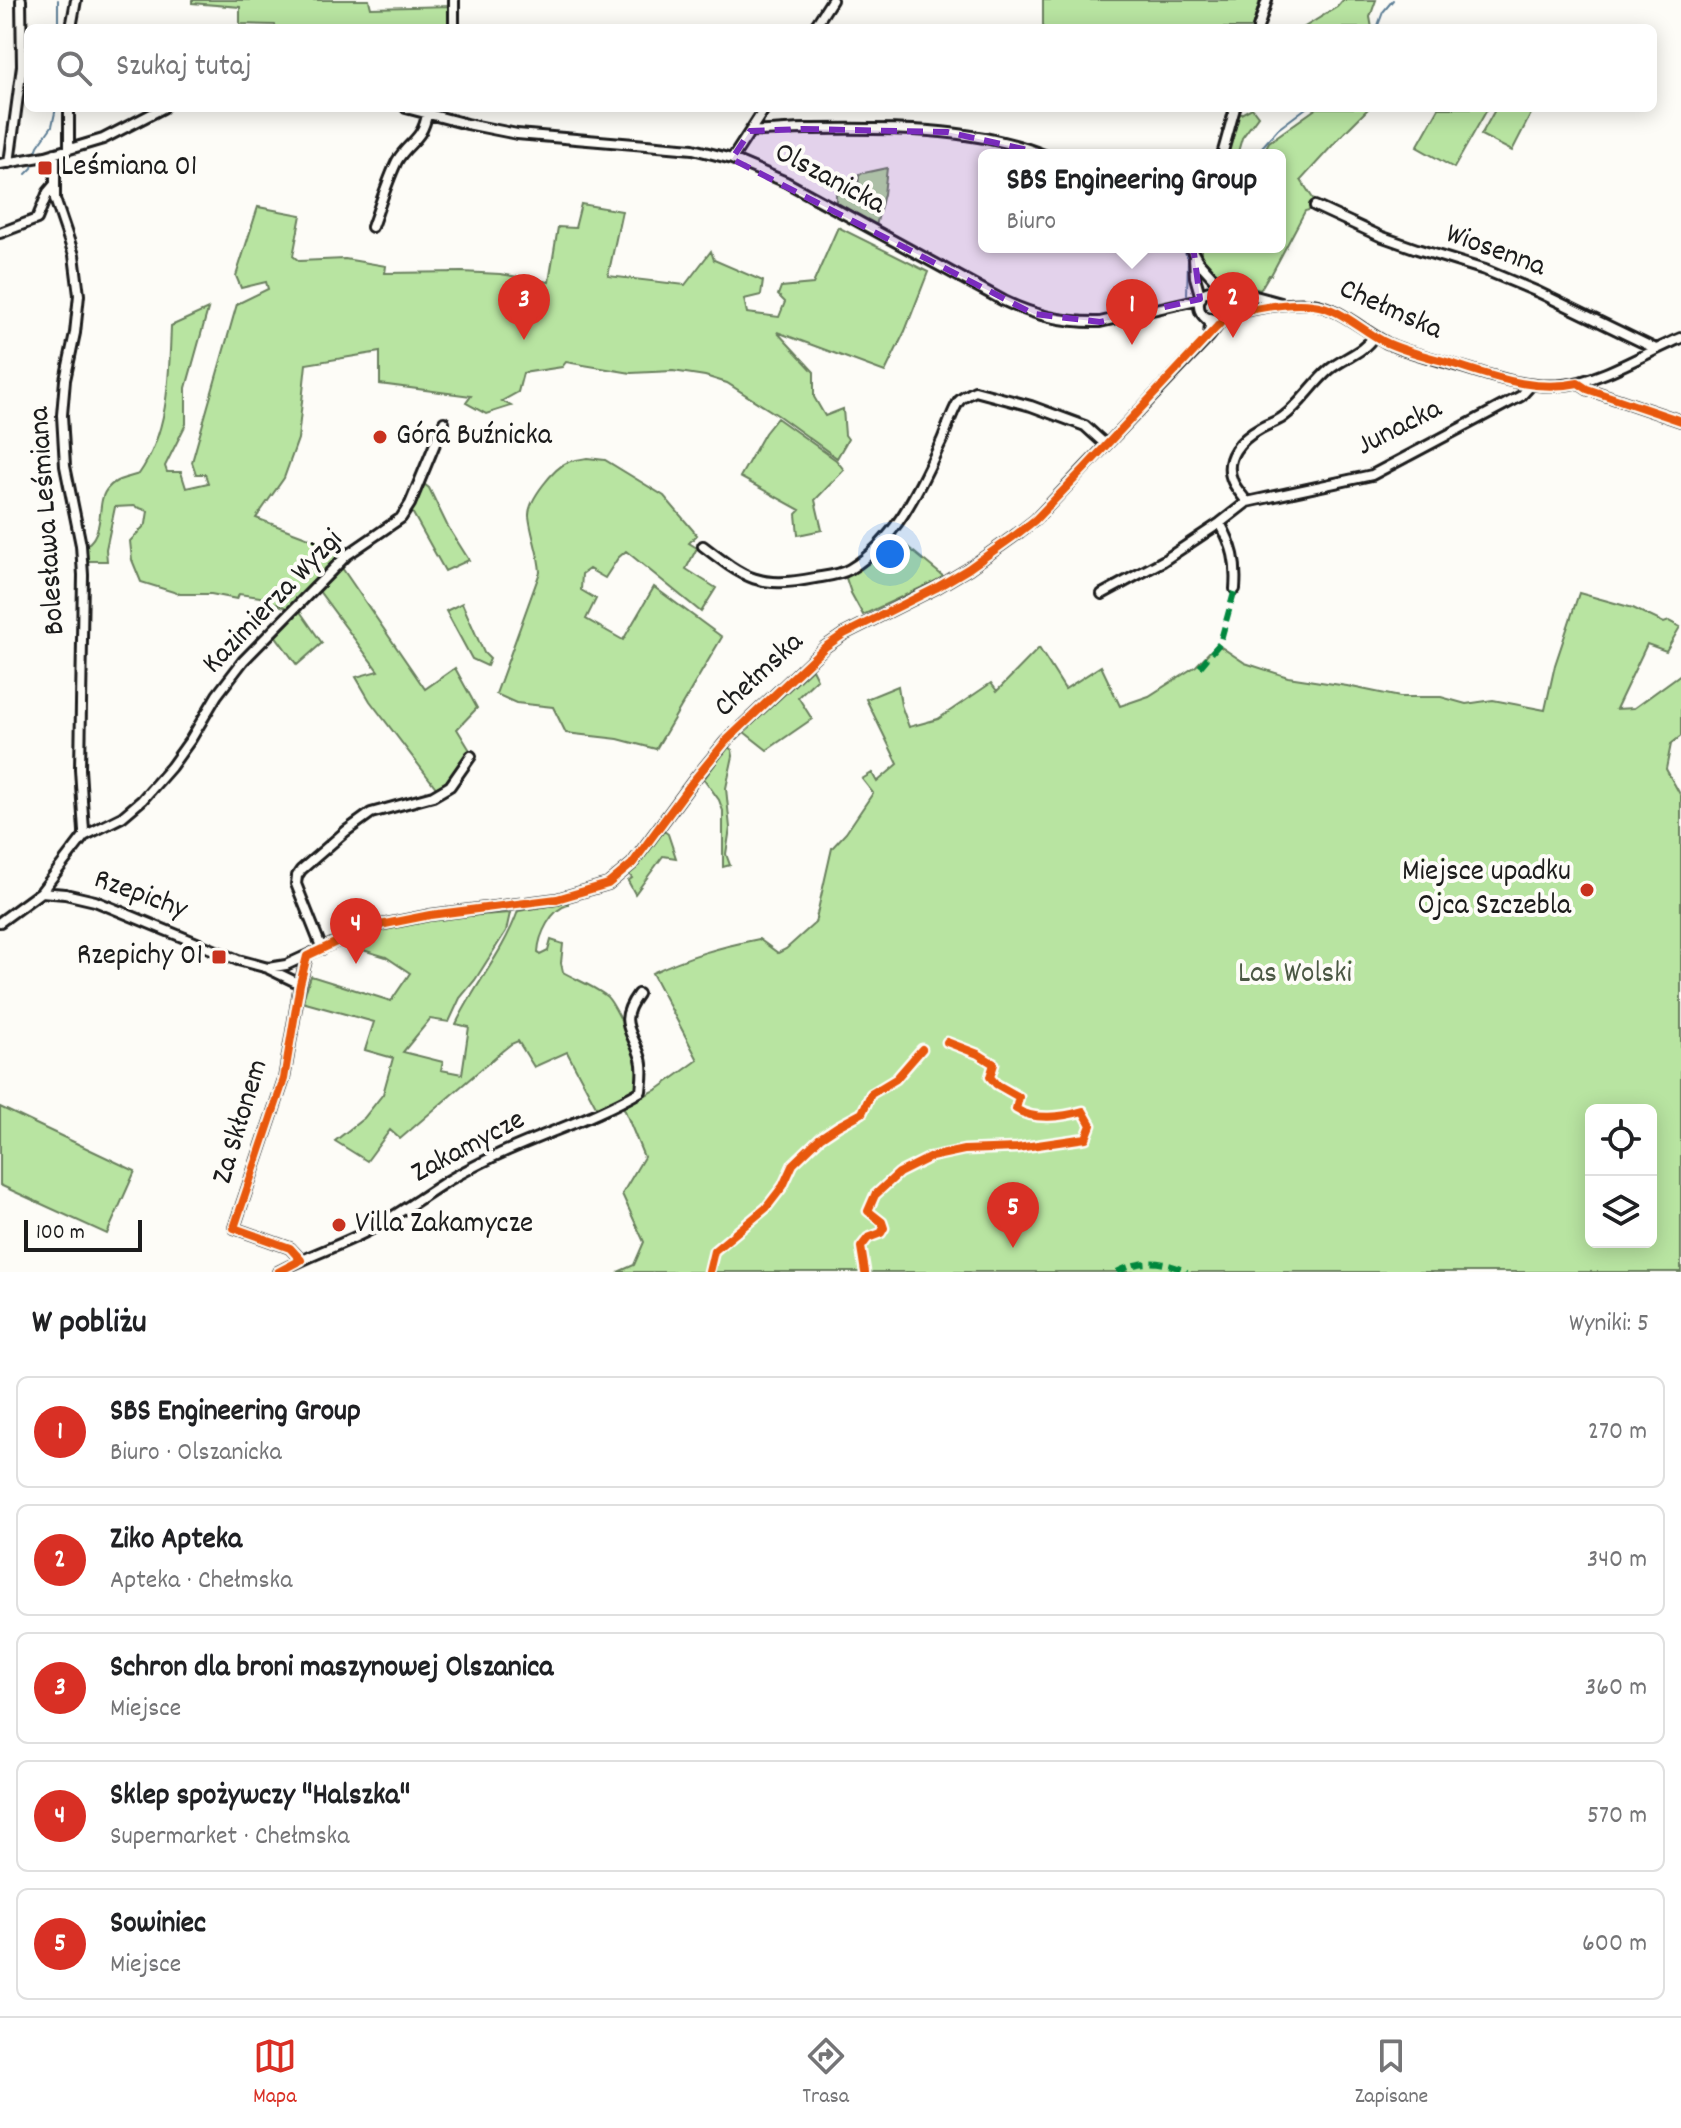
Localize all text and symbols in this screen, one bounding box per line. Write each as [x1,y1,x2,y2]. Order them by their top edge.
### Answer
search box [24,24,1657,112]
icon: search [52,46,96,90]
text: Szukaj tutaj [116,47,252,90]
street label: Olszanicka [766,133,893,228]
place label: Leśmiana 01 [61,147,197,190]
popup [978,149,1286,253]
marker: Leśmiana 01 [36,159,54,177]
text: SBS Engineering Group [1007,161,1257,204]
text: Biuro [1007,204,1056,241]
street label: Wiosenna [1439,214,1552,290]
street label: Chełmska [1331,269,1449,353]
pin: 2 [1207,272,1259,338]
pin: 3 [498,274,550,340]
pin: 1 [1106,279,1158,345]
street label: Junacka [1350,389,1451,469]
street label: Bolesława Leśmiana [20,404,78,637]
place label: Góra Buźnicka [396,416,553,459]
marker: Góra Buźnicka [371,428,389,446]
street label: Kazimierza Wyżgi [194,521,354,685]
your location [870,534,910,574]
street label: Chełmska [705,622,815,729]
place label: Miejsce upadku Ojca Szczebla [1402,852,1572,929]
street label: Rzepichy [87,859,193,933]
marker: Miejsce upadku Ojca Szczebla [1578,881,1596,899]
pin: 4 [330,898,382,964]
place label: Rzepichy 01 [77,936,203,979]
marker: Rzepichy 01 [210,948,228,966]
park label: Las Wolski [1238,954,1352,997]
street label: Za Skłonem [203,1054,281,1190]
street label: Zakamycze [405,1100,533,1196]
map controls [1585,1104,1657,1248]
button: locate [1585,1104,1657,1176]
button: layers [1585,1176,1657,1248]
pin: 5 [987,1182,1039,1248]
place label: Villa Zakamycze [355,1204,533,1247]
scale bar [24,1216,142,1252]
marker: Villa Zakamycze [330,1216,348,1234]
text: 100 m [36,1218,85,1249]
text: W pobliżu [32,1300,147,1349]
text: Wyniki: 5 [1569,1306,1649,1343]
text: SBS Engineering Group [110,1392,361,1435]
text: 1 [57,1414,63,1451]
text: 270 m [1588,1414,1647,1451]
text: Biuro · Olszanicka [110,1435,282,1472]
text: Ziko Apteka [110,1520,242,1563]
text: 2 [54,1542,66,1579]
text: 340 m [1587,1542,1647,1579]
text: Apteka · Chełmska [110,1563,292,1600]
text: Schron dla broni maszynowej Olszanica [110,1648,553,1691]
text: 3 [54,1670,66,1707]
text: 360 m [1585,1670,1647,1707]
text: Miejsce [110,1691,181,1728]
text: Sklep spożywczy "Halszka" [110,1776,410,1819]
text: 4 [55,1798,65,1835]
text: 570 m [1587,1798,1647,1835]
text: Supermarket · Chełmska [110,1819,349,1856]
text: Sowiniec [110,1904,206,1947]
text: 5 [54,1926,66,1963]
text: 600 m [1582,1926,1647,1963]
text: Miejsce [110,1947,181,1984]
tab: Mapa [253,2034,297,2113]
tab: Trasa [802,2034,849,2113]
tab: Zapisane [1355,2034,1428,2113]

